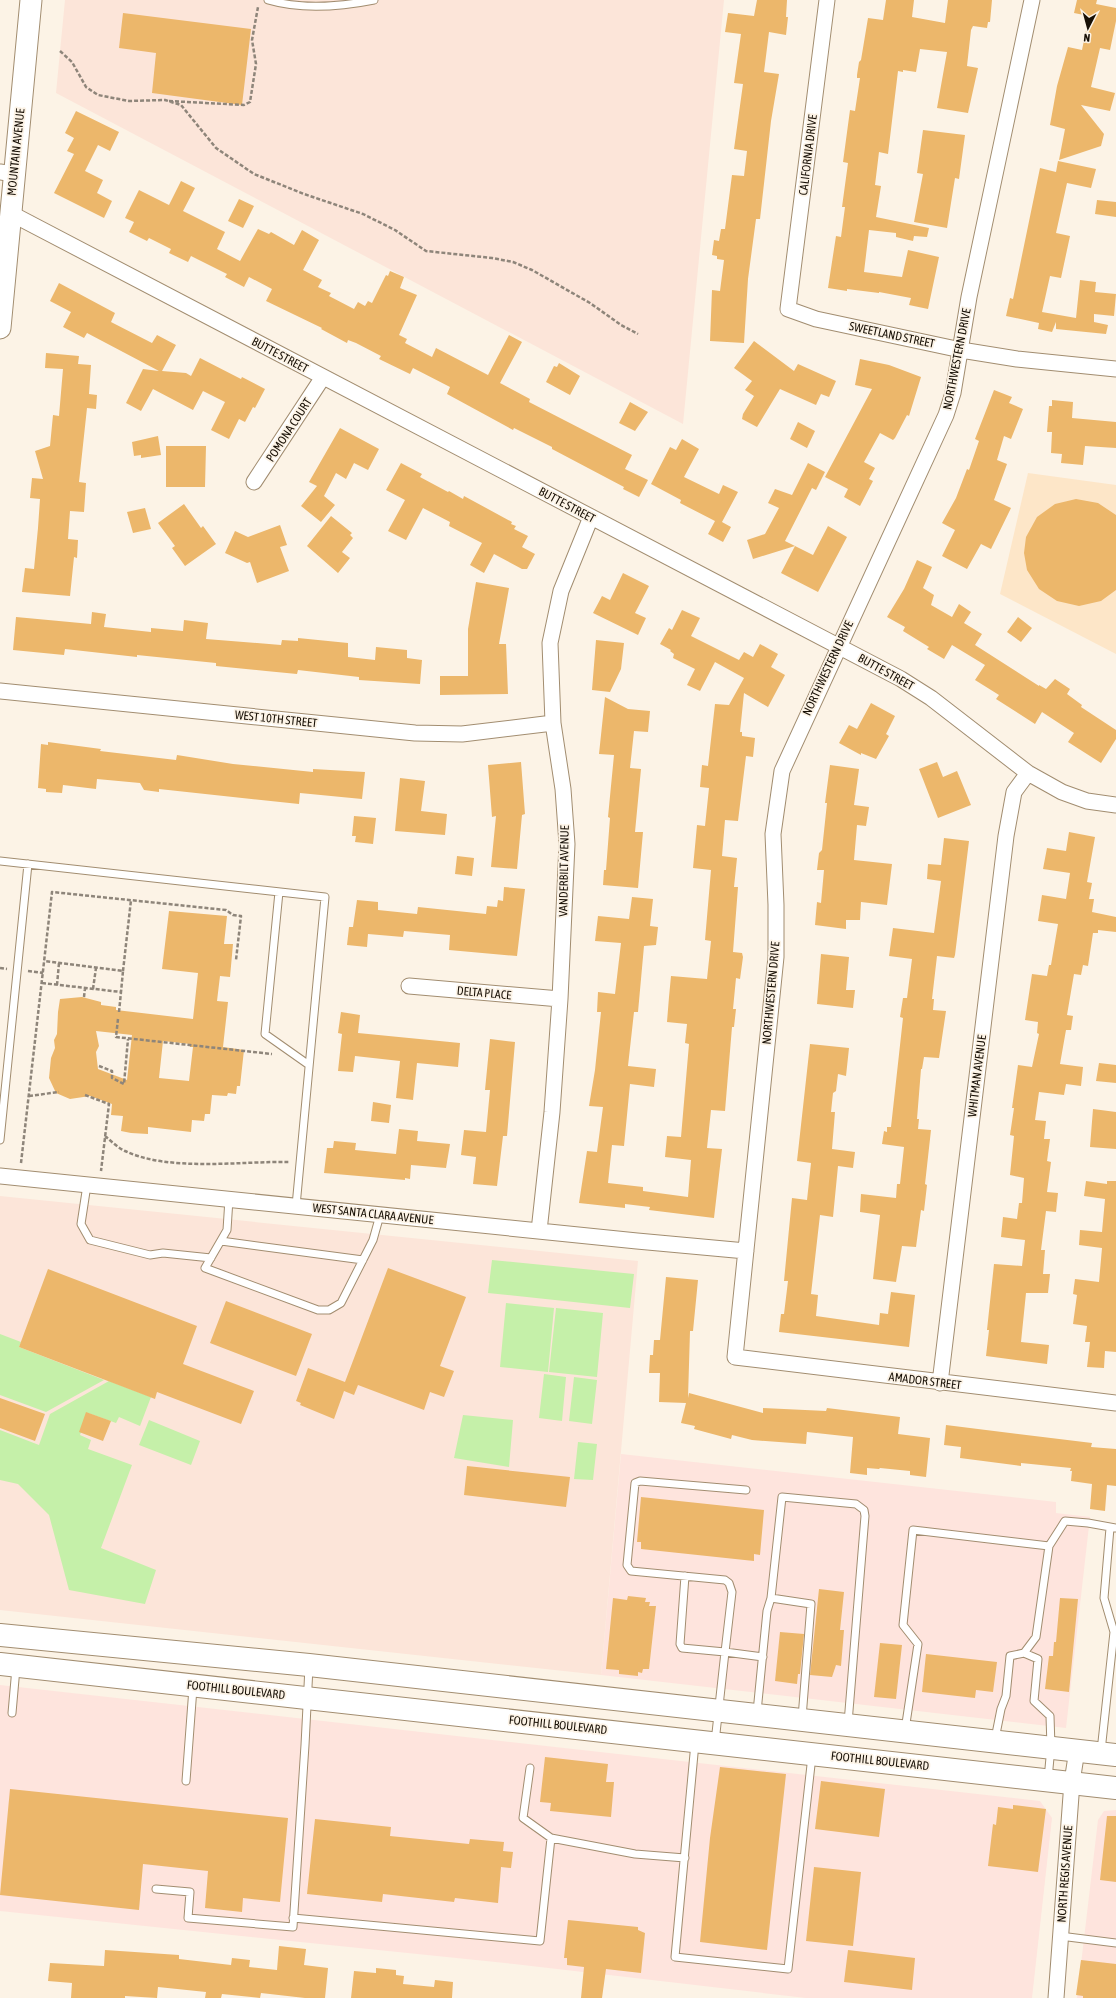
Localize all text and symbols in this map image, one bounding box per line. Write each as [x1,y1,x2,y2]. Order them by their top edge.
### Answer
north arrow [1068,8,1108,48]
text: N [1083,32,1091,44]
street label: MOUNTAIN AVENUE [4,108,28,196]
street label: CALIFORNIA DRIVE [796,114,820,196]
street label: NORTHWESTERN DRIVE [940,307,974,411]
street label: SWEETLAND STREET [848,319,937,351]
street label: BUTTE STREET [249,334,311,376]
street label: POMONA COURT [263,395,315,464]
street label: BUTTE STREET [536,484,598,526]
street label: NORTHWESTERN DRIVE [800,618,856,718]
street label: BUTTE STREET [856,651,917,693]
street label: WEST 10TH STREET [234,708,319,730]
street label: VANDERBILT AVENUE [556,825,572,917]
street label: NORTHWESTERN DRIVE [760,941,782,1045]
street label: DELTA PLACE [456,984,512,1002]
street label: WHITMAN AVENUE [965,1034,989,1118]
street label: WEST SANTA CLARA AVENUE [312,1201,434,1227]
street label: AMADOR STREET [888,1370,963,1392]
street label: FOOTHILL BOULEVARD [186,1678,286,1702]
street label: FOOTHILL BOULEVARD [508,1713,608,1737]
street label: FOOTHILL BOULEVARD [830,1749,930,1773]
street label: NORTH REGIS AVENUE [1055,1825,1075,1923]

